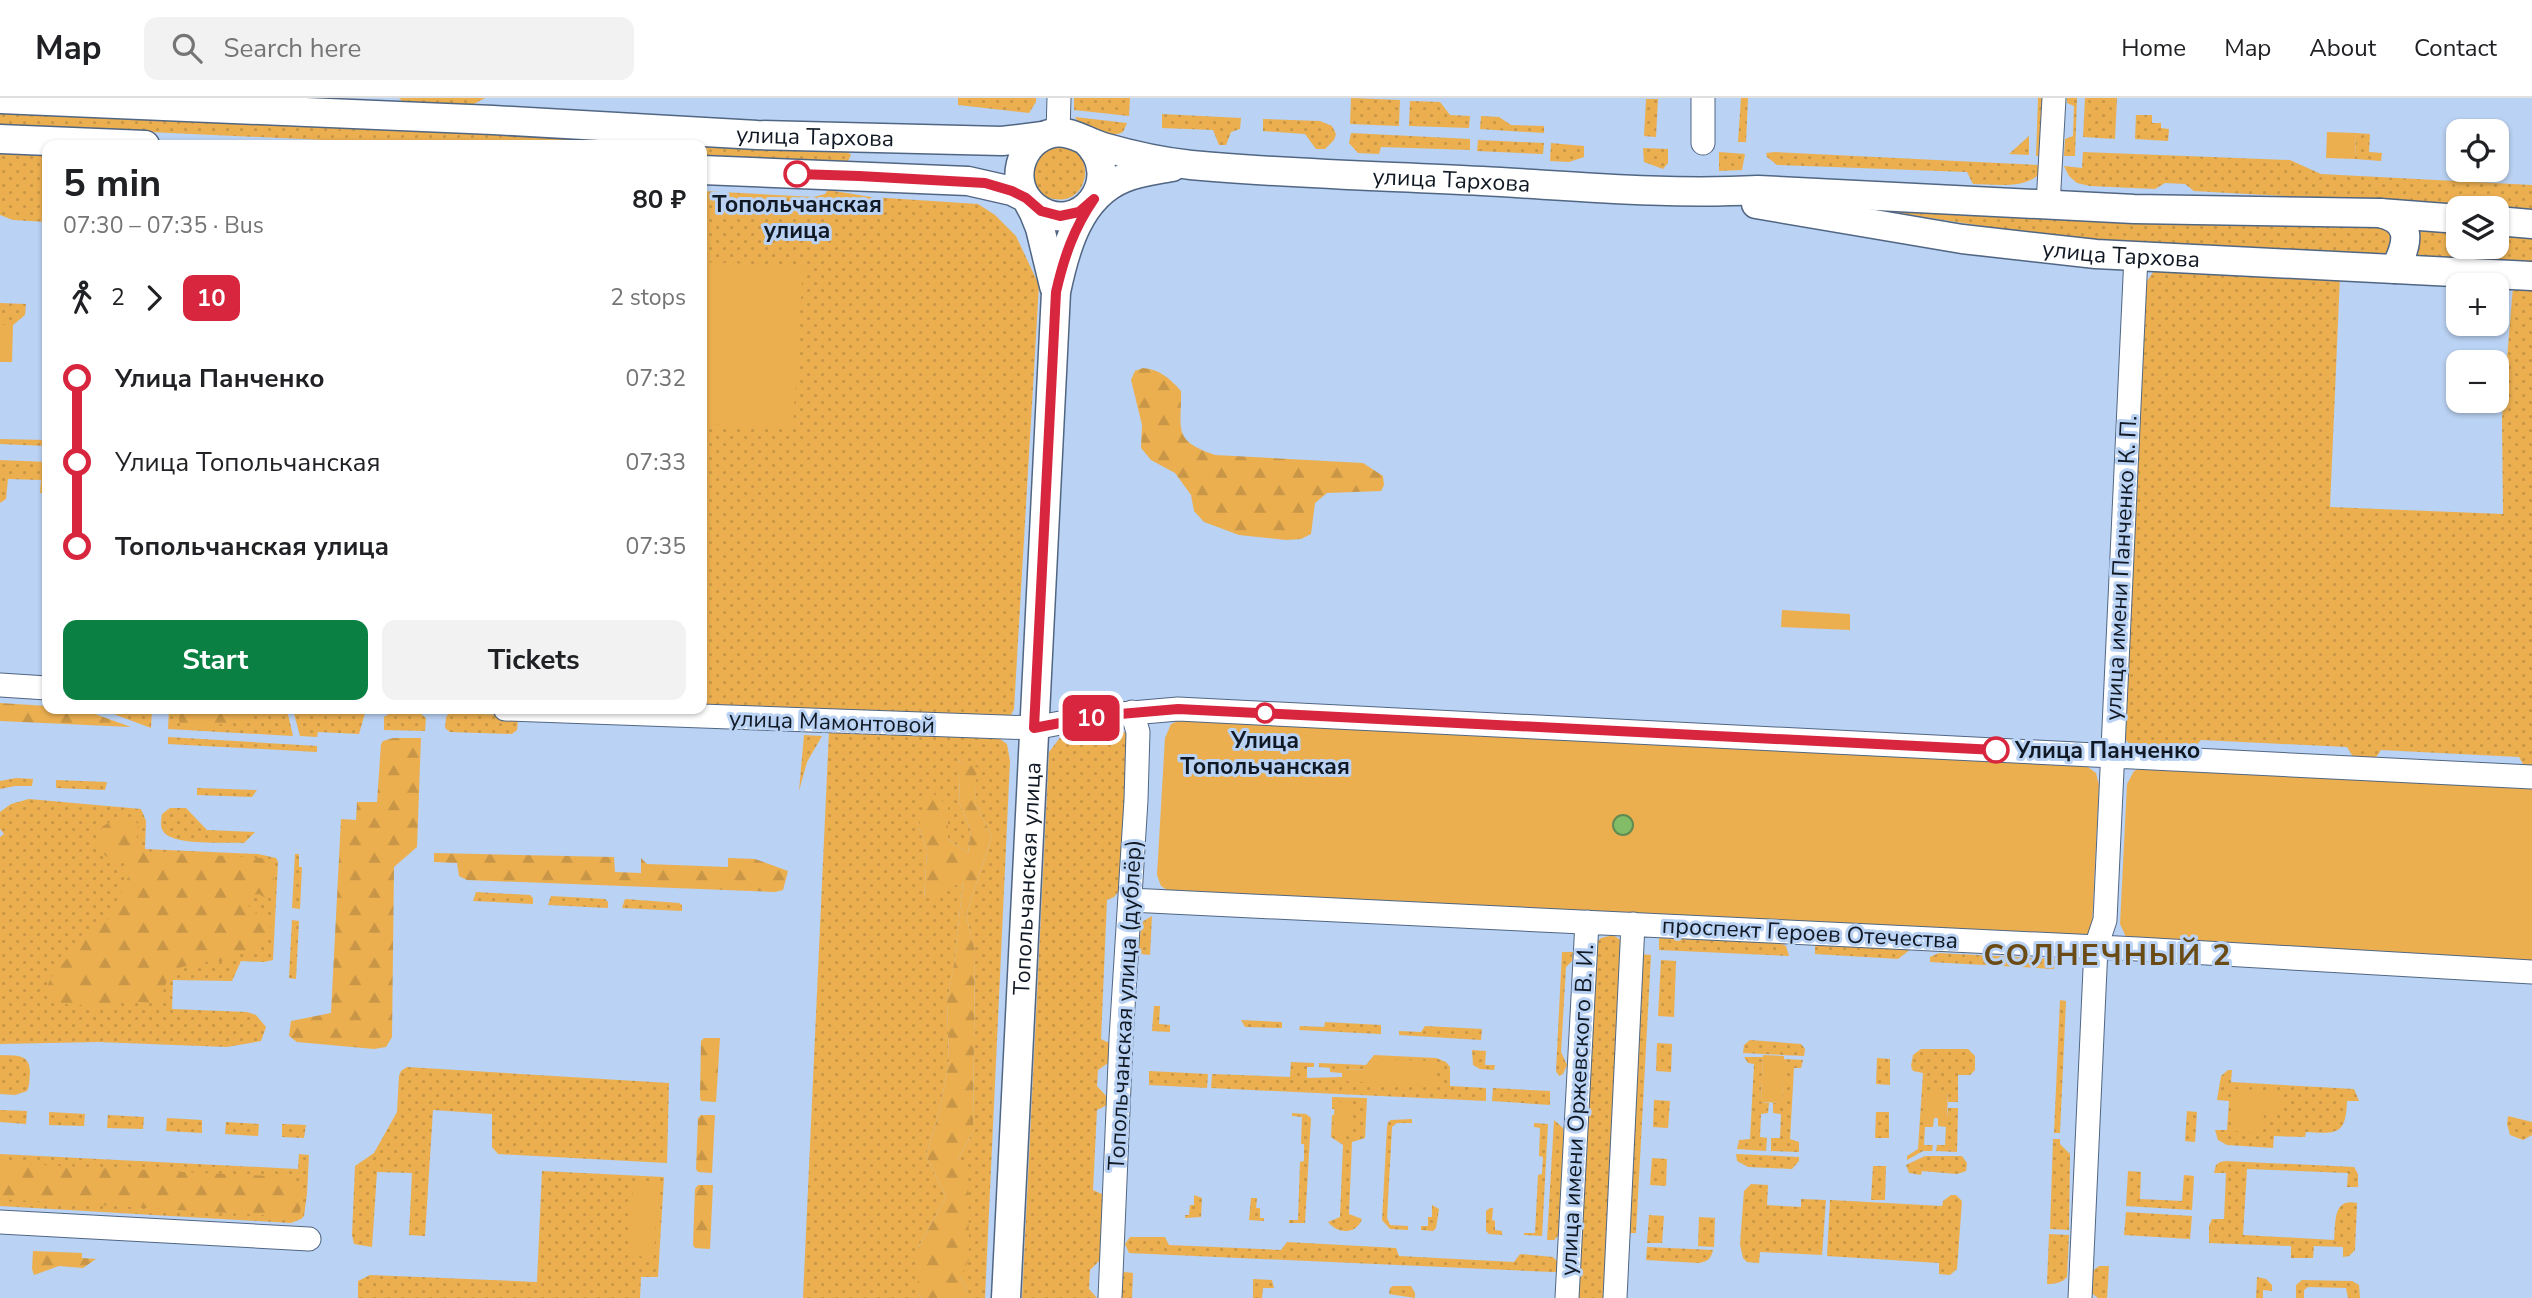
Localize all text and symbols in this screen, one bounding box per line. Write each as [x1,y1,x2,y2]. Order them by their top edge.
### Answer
search box [144,17,634,80]
text: Map [35,26,102,71]
icon: search [168,29,206,67]
text: Search here [224,31,361,66]
text: Home [2121,32,2186,64]
text: Map [2224,32,2271,64]
text: About [2309,32,2376,64]
text: Contact [2414,32,2497,64]
street label: улица Тархова [735,118,895,154]
map controls [2446,119,2509,413]
button: locate [2446,119,2509,182]
text: 5 min [63,158,161,209]
marker: Топольчанская улица [784,161,810,187]
street label: улица Тархова [1372,161,1531,199]
text: 80 ₽ [632,182,686,217]
place label: Топольчанская улица [712,189,882,246]
button: layers [2446,196,2509,259]
text: 07:30 – 07:35 · Bus [63,210,264,241]
street label: улица Тархова [2041,233,2201,275]
button: + [2446,273,2509,336]
icon: walk [63,279,101,317]
icon: forward [135,279,173,317]
text: 2 [111,282,125,313]
text: 10 [197,282,226,314]
text: 2 stops [610,282,686,313]
button: − [2446,350,2509,413]
text: Улица Панченко [115,361,325,396]
text: 07:32 [626,363,686,394]
street label: улица имени Панченко К. П. [2098,415,2144,721]
text: Улица Топольчанская [115,445,381,480]
text: 07:33 [626,447,686,478]
text: Топольчанская улица [115,529,389,564]
text: 07:35 [626,531,686,562]
button: Start [63,620,368,700]
button: Tickets [382,620,686,700]
line badge: 10 [1060,695,1122,741]
text: 10 [1077,702,1105,734]
street label: улица Мамонтовой [729,703,935,741]
marker: Улица Топольчанская [1255,703,1275,723]
place label: Улица Топольчанская [1180,725,1350,782]
place label: Улица Панченко [2014,735,2200,766]
marker: Улица Панченко [1983,737,2009,763]
street label: Топольчанская улица [1006,761,1048,996]
street label: Топольчанская улица (дублёр) [1101,839,1149,1171]
street label: проспект Героев Отечества [1661,910,1959,956]
district label: СОЛНЕЧНЫЙ 2 [1984,935,2232,976]
street label: улица имени Оржевского В. И. [1553,943,1601,1277]

